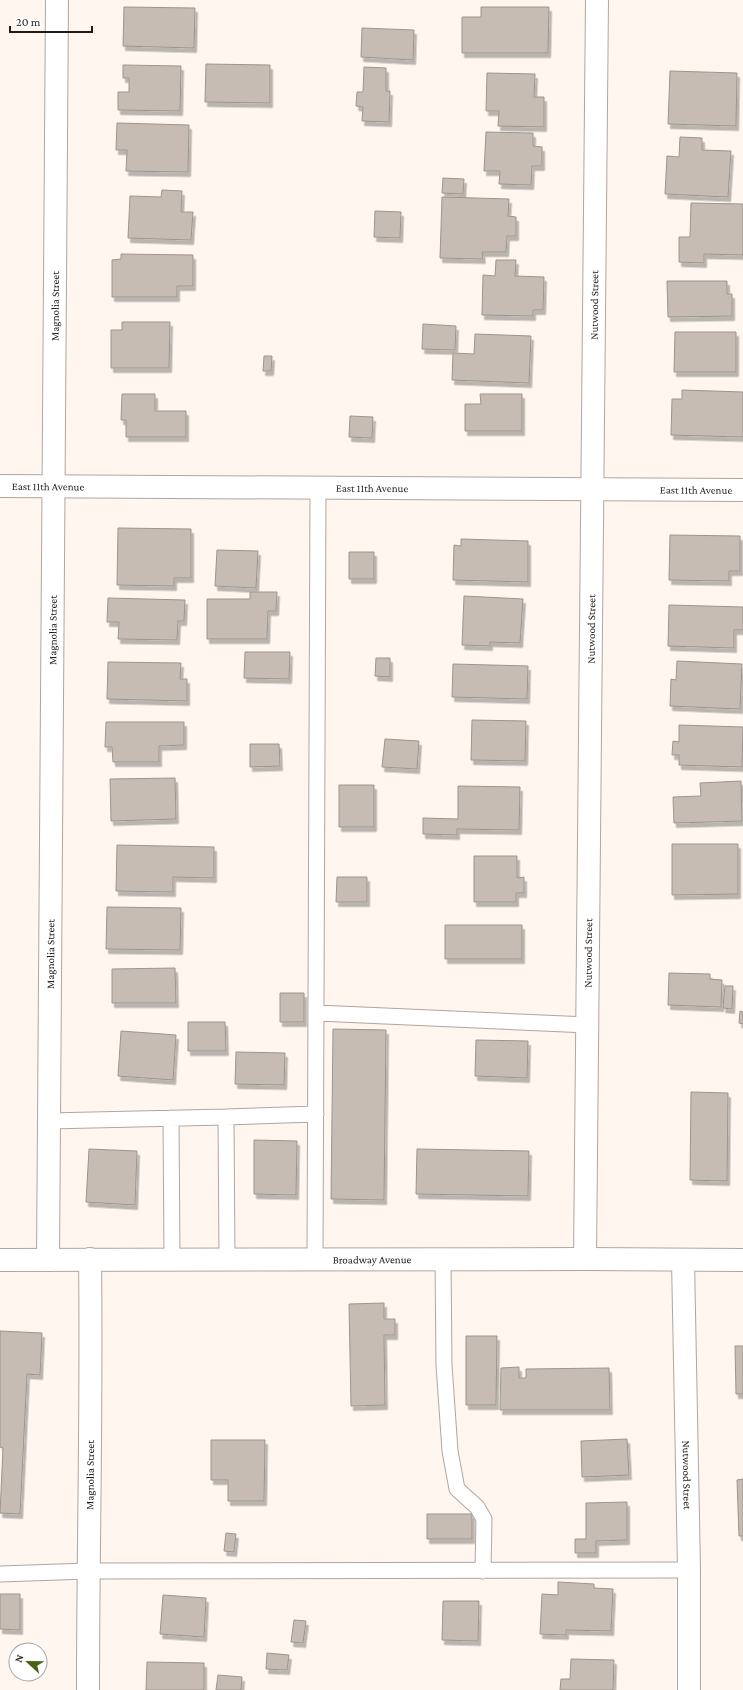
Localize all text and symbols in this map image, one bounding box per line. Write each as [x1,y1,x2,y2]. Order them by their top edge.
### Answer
scale bar [10,8,92,34]
text: 20 m [16,15,41,29]
street label: Nutwood Street [588,270,600,340]
street label: Magnolia Street [49,271,62,341]
street label: East 11th Avenue [12,480,84,492]
street label: East 11th Avenue [336,482,408,494]
street label: East 11th Avenue [660,484,732,496]
street label: Nutwood Street [585,594,597,664]
street label: Magnolia Street [46,595,59,665]
street label: Nutwood Street [582,918,594,988]
street label: Magnolia Street [44,919,57,989]
street label: Broadway Avenue [333,1253,412,1266]
street label: Magnolia Street [83,1440,97,1510]
street label: Nutwood Street [680,1440,694,1510]
north arrow [8,1642,48,1682]
text: N [12,1652,26,1664]

